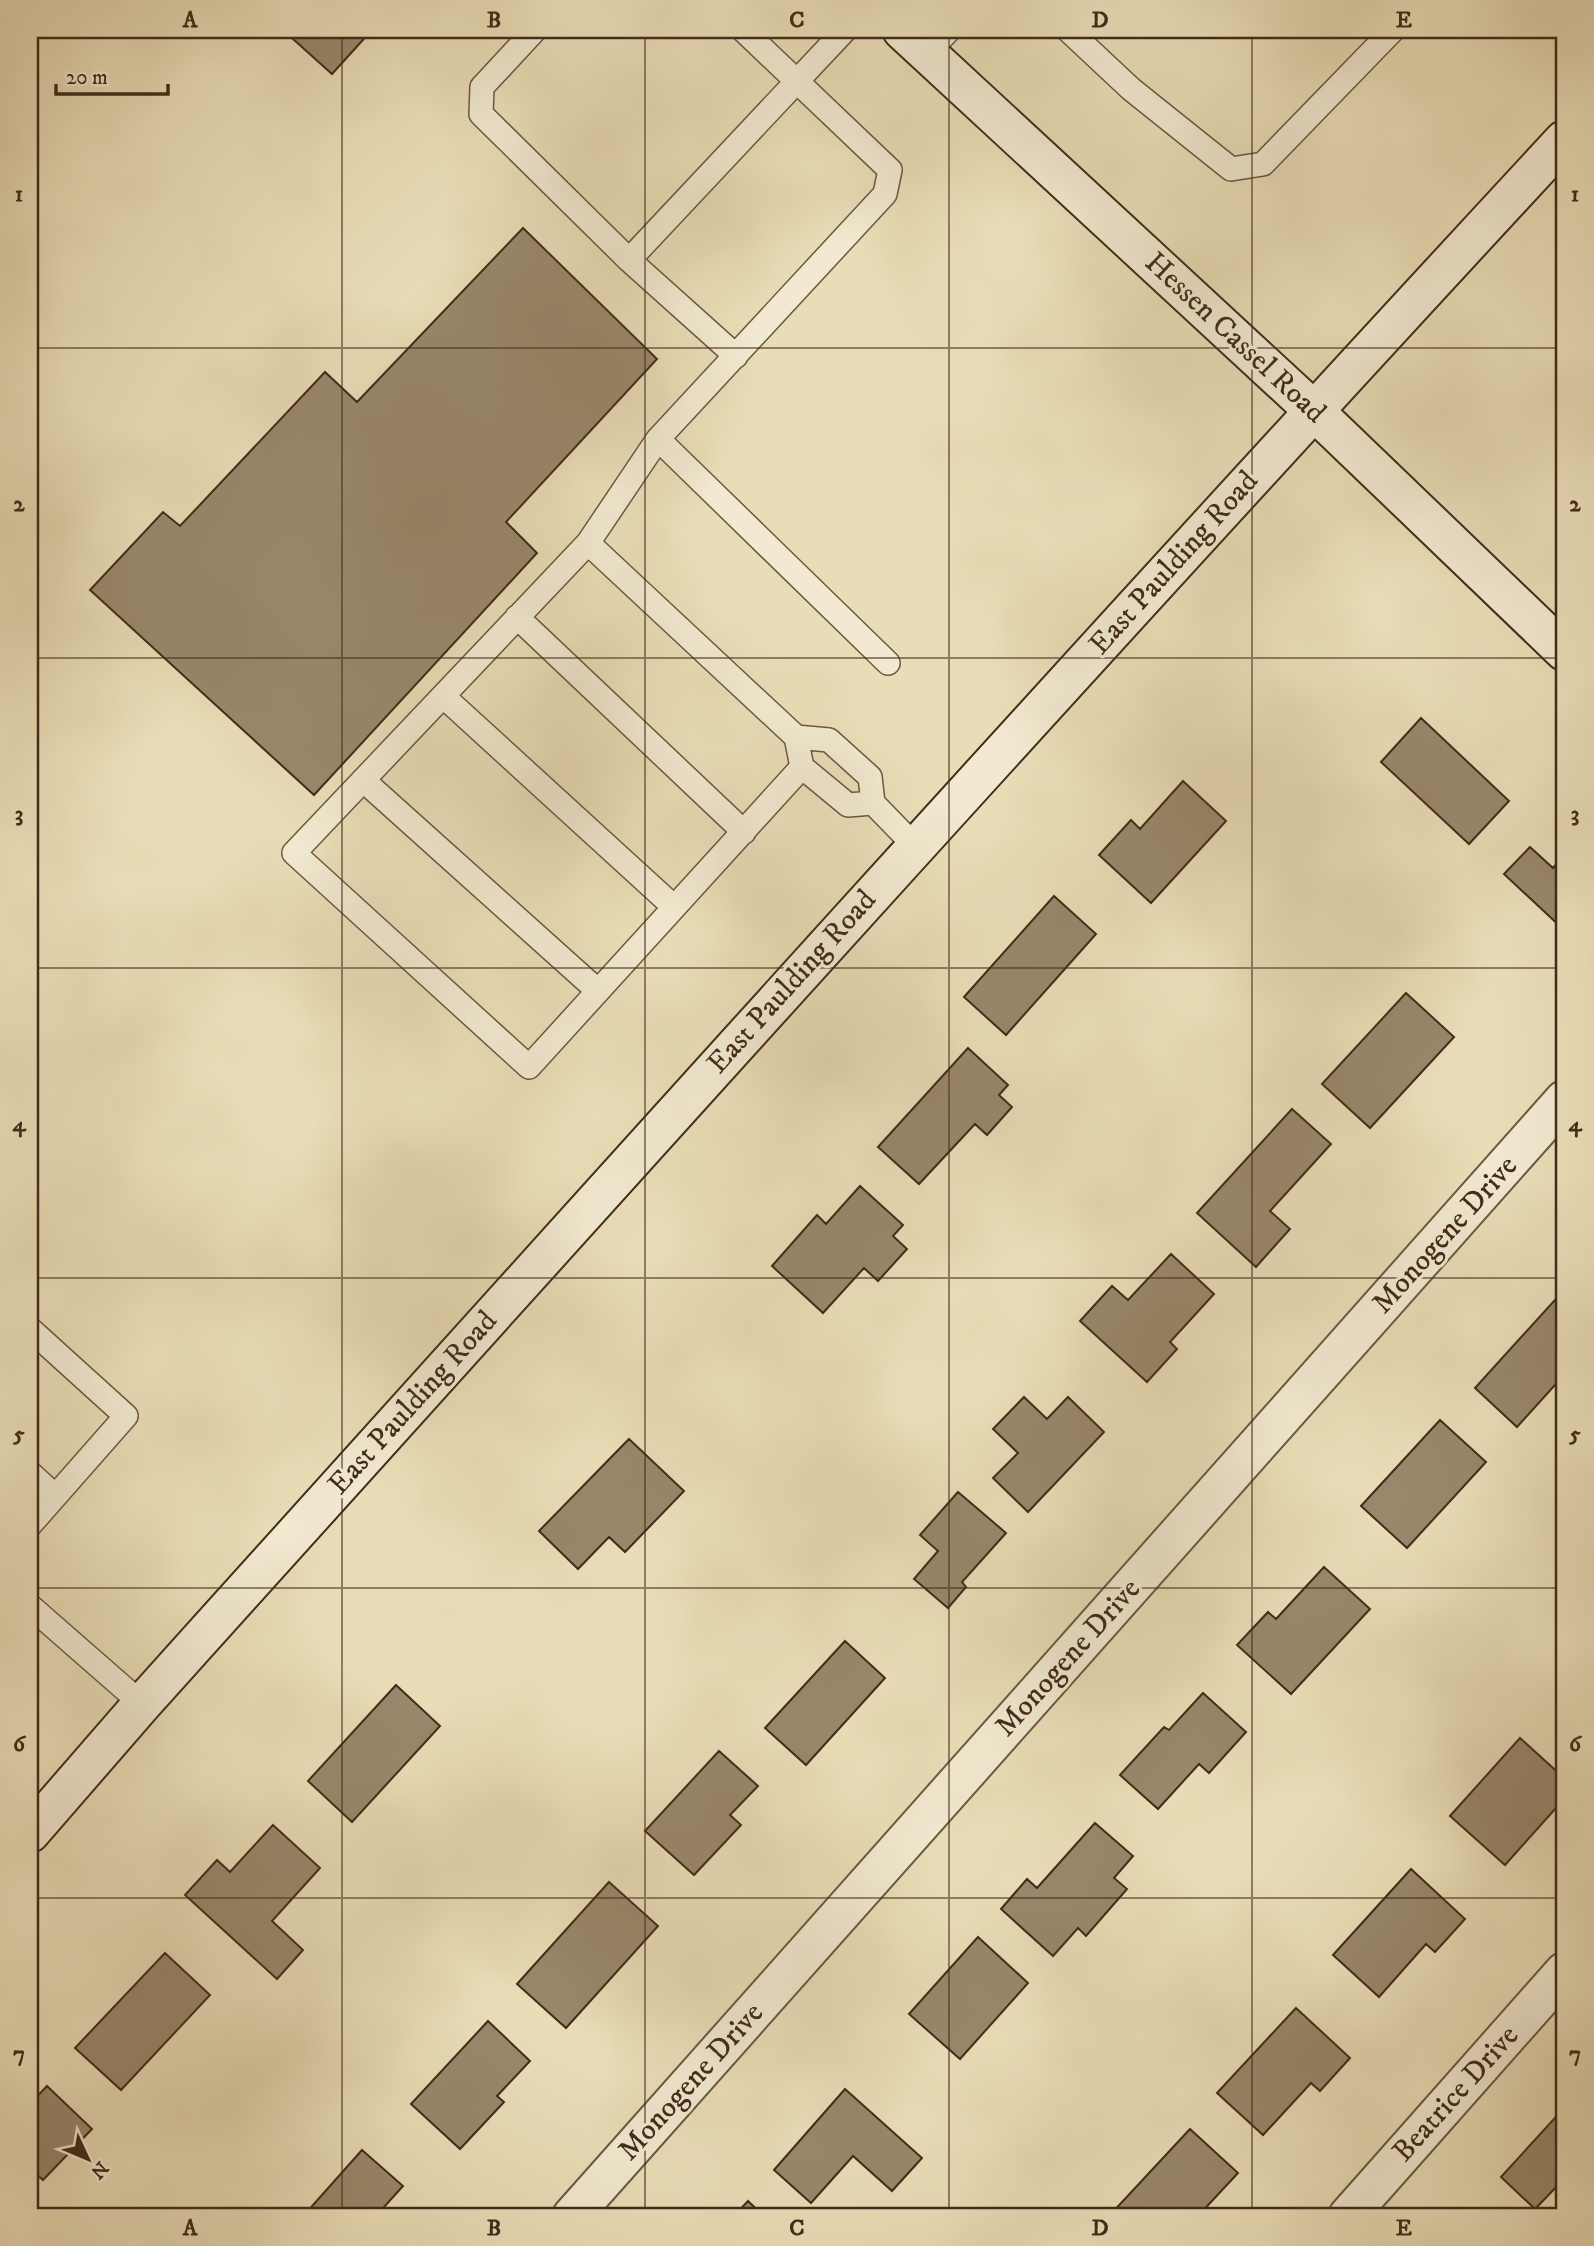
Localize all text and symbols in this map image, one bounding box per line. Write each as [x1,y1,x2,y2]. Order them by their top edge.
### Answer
text: A [182,6,199,35]
text: B [487,6,501,35]
text: C [789,6,805,35]
text: D [1091,6,1109,35]
text: E [1396,6,1412,35]
scale bar [56,52,168,96]
text: 20 m [66,65,108,91]
text: 1 [15,180,23,209]
text: 1 [1571,180,1579,209]
street label: Hessen Cassel Road [1137,245,1333,431]
street label: East Paulding Road [1082,463,1266,663]
text: 2 [13,490,25,519]
text: 2 [1569,490,1581,519]
text: 3 [15,800,23,829]
text: 3 [1571,800,1579,829]
street label: East Paulding Road [700,882,884,1082]
text: 4 [12,1110,27,1139]
text: 4 [1568,1110,1583,1139]
street label: Monogene Drive [1364,1148,1526,1322]
street label: East Paulding Road [321,1303,505,1503]
text: 5 [12,1420,25,1449]
text: 5 [1568,1420,1581,1449]
street label: Monogene Drive [987,1571,1149,1745]
text: 6 [13,1730,27,1759]
text: 6 [1569,1730,1583,1759]
street label: Monogene Drive [610,1995,772,2169]
street label: Beatrice Drive [1385,2018,1527,2170]
text: 7 [13,2040,25,2069]
text: 7 [1569,2040,1581,2069]
north arrow [52,2124,122,2194]
text: N [85,2156,113,2184]
text: A [182,2214,199,2243]
text: B [487,2214,501,2243]
text: C [789,2214,805,2243]
text: D [1091,2214,1109,2243]
text: E [1396,2214,1412,2243]

